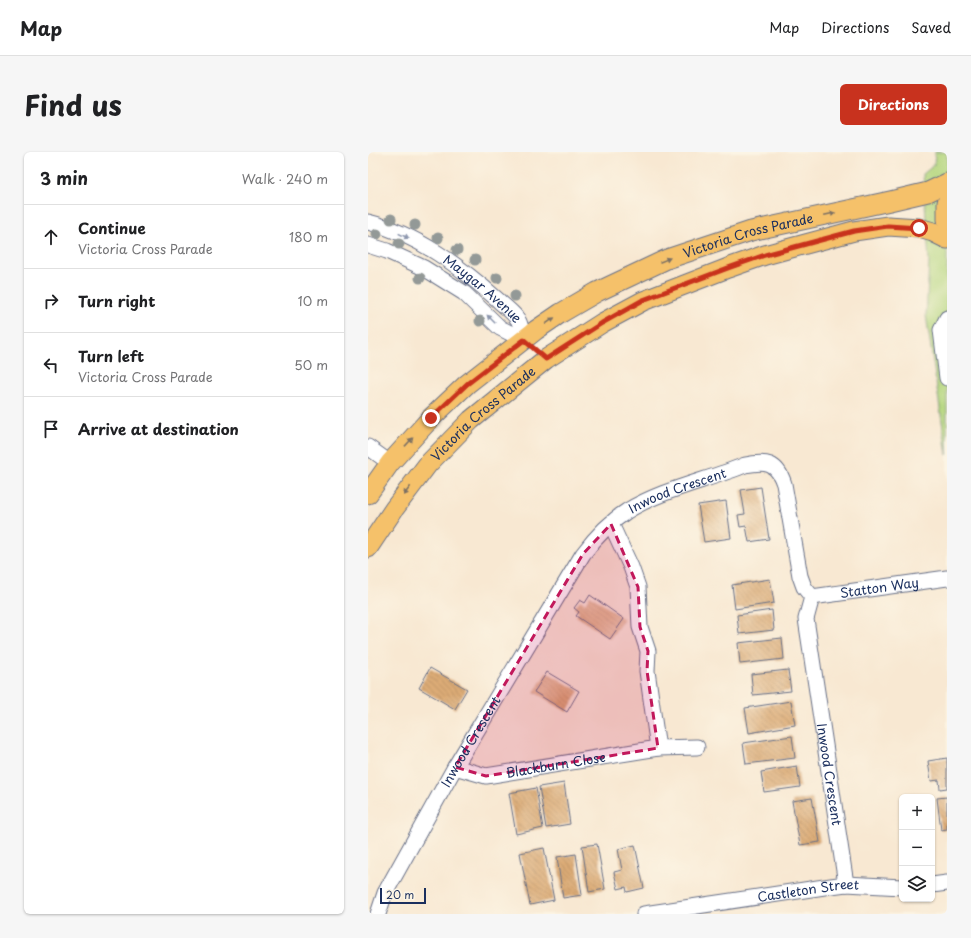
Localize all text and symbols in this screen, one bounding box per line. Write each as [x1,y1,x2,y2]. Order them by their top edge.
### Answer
text: Map [20,14,62,42]
text: Map [769,17,799,38]
text: Directions [821,17,889,38]
text: Saved [911,17,951,38]
text: Find us [24,83,122,126]
button: Directions [840,84,947,125]
text: 3 min [40,165,88,191]
text: Walk · 240 m [242,169,328,188]
street label: Victoria Cross Parade [680,208,815,262]
one-way arrow [824,211,836,217]
text: Continue [78,216,146,239]
route start [910,219,928,237]
icon: ahead [40,226,62,248]
text: 180 m [289,227,328,246]
one-way arrow [399,233,410,239]
text: Victoria Cross Parade [78,239,213,258]
street label: Maygar Avenue [440,250,527,326]
one-way arrow [659,257,670,263]
text: Turn right [78,289,155,312]
icon: right [40,290,62,312]
text: 10 m [298,291,328,310]
one-way arrow [486,314,496,324]
one-way arrow [545,317,555,325]
text: Turn left [78,344,144,367]
icon: left [40,354,62,376]
text: 50 m [294,355,328,374]
street label: Victoria Cross Parade [426,361,539,465]
text: Victoria Cross Parade [78,367,213,386]
route end [422,409,440,427]
text: Arrive at destination [78,417,239,440]
icon: arrive [40,418,62,440]
one-way arrow [405,437,414,447]
street label: Inwood Crescent [624,463,728,517]
one-way arrow [403,486,411,497]
street label: Statton Way [839,572,920,602]
street label: Inwood Crescent [436,692,505,791]
street label: Inwood Crescent [813,722,847,827]
street label: Blackburn Close [505,747,607,782]
map controls [899,794,935,902]
button: + [899,794,935,830]
button: − [899,830,935,866]
button: layers [899,866,935,902]
street label: Castleton Street [756,874,860,906]
scale bar [380,886,426,905]
text: 20 m [386,886,414,903]

